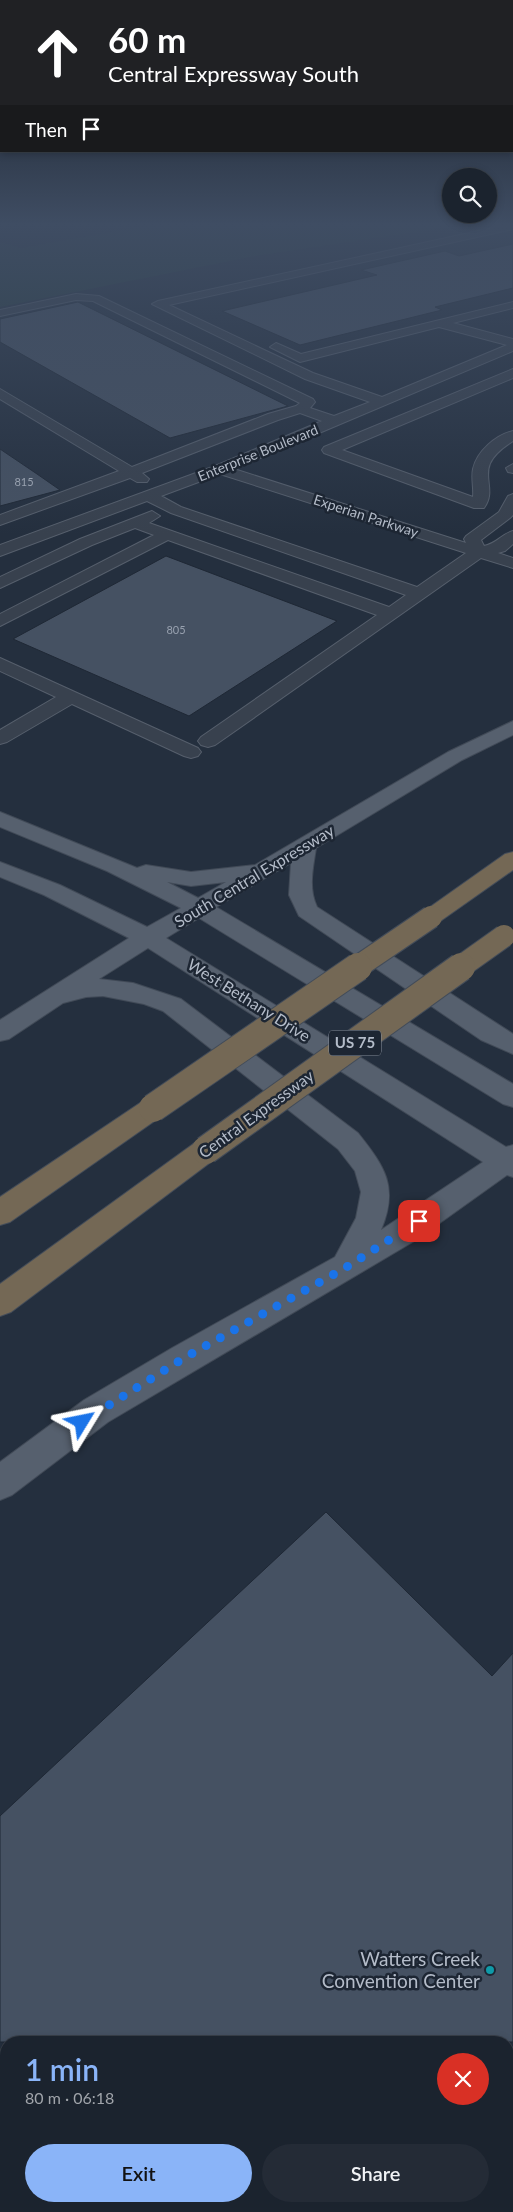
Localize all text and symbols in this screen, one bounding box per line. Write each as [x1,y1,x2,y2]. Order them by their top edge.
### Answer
text: 60 m [108,18,186,60]
icon: ahead [25,20,90,85]
text: Central Expressway South [108,60,359,87]
icon: arrive [77,115,105,143]
text: Then [25,118,67,141]
map controls [442,168,497,223]
button: search [442,168,497,223]
street label: Enterprise Boulevard [195,421,320,484]
house number: 815 [14,475,34,488]
street label: Experian Parkway [312,491,422,541]
house number: 805 [166,623,186,636]
street label: South Central Expressway [170,820,338,931]
street label: West Bethany Drive [184,954,314,1045]
road number: US 75 [329,1030,381,1056]
street label: Central Expressway [194,1065,318,1162]
pin [398,1200,440,1242]
icon: arrive [405,1207,433,1235]
position arrow [55,1395,107,1447]
place label: Watters Creek Convention Center [322,1947,480,1992]
marker: Watters Creek Convention Center [484,1964,496,1976]
text: 1 min [25,2051,99,2087]
button: close [437,2053,489,2105]
text: 80 m · 06:18 [25,2088,114,2107]
button: Exit [25,2144,252,2202]
button: Share [262,2144,489,2202]

